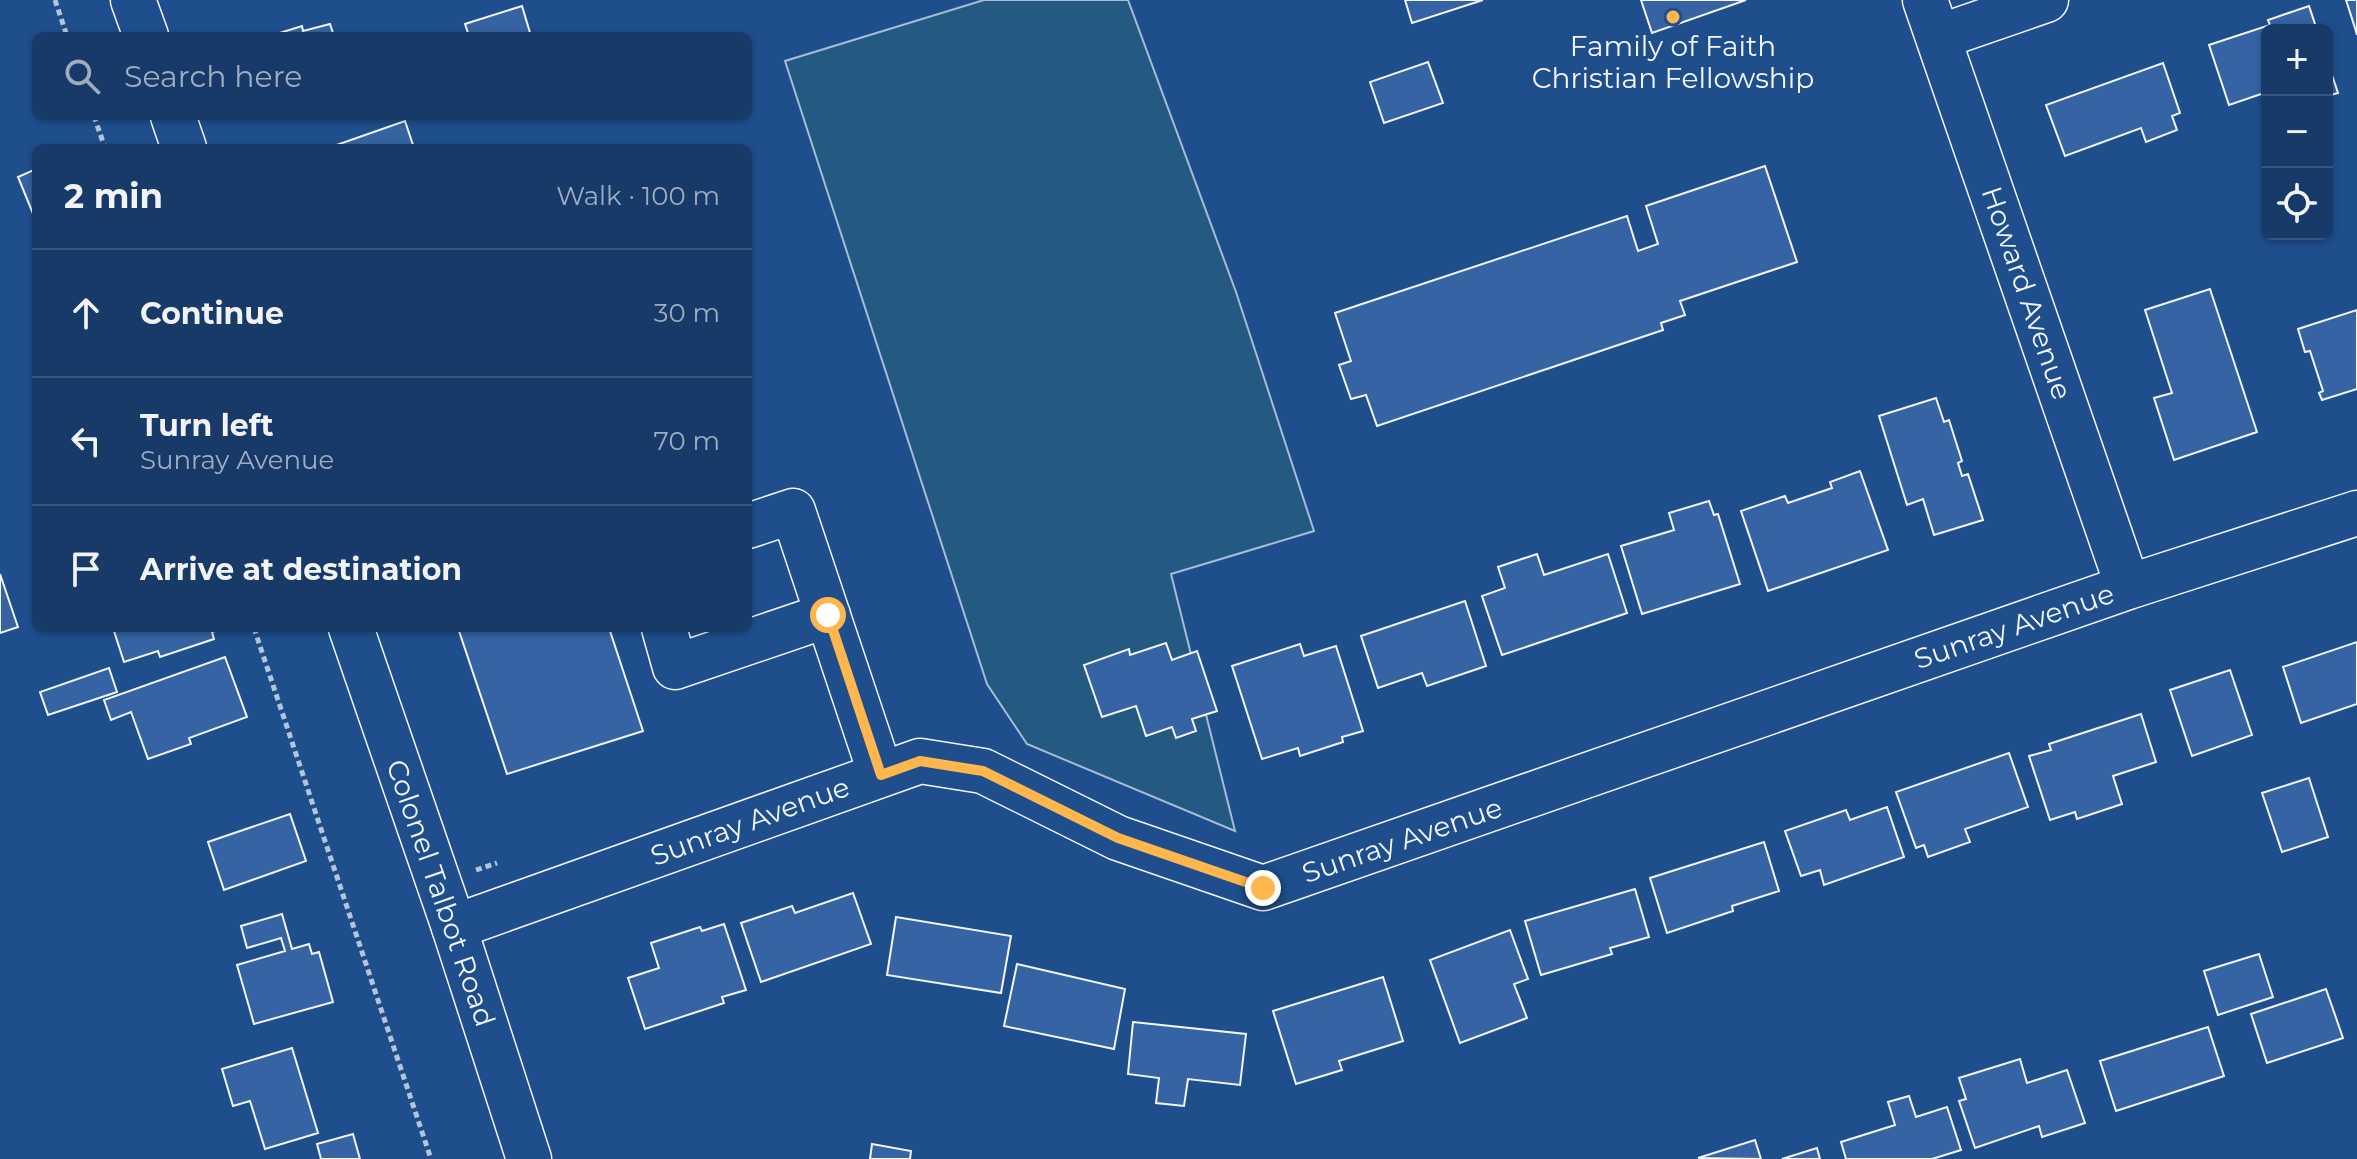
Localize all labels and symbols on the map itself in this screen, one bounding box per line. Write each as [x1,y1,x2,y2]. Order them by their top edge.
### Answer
marker: Family of Faith Christian Fellowship [1664,8,1682,26]
place label: Family of Faith Christian Fellowship [1532,29,1814,95]
street label: Howard Avenue [1975,182,2079,404]
street label: Sunray Avenue [1910,576,2118,676]
route start [810,597,846,633]
street label: Colonel Talbot Road [379,755,503,1031]
street label: Sunray Avenue [646,769,854,873]
street label: Sunray Avenue [1298,790,1506,890]
route end [1245,870,1281,906]

